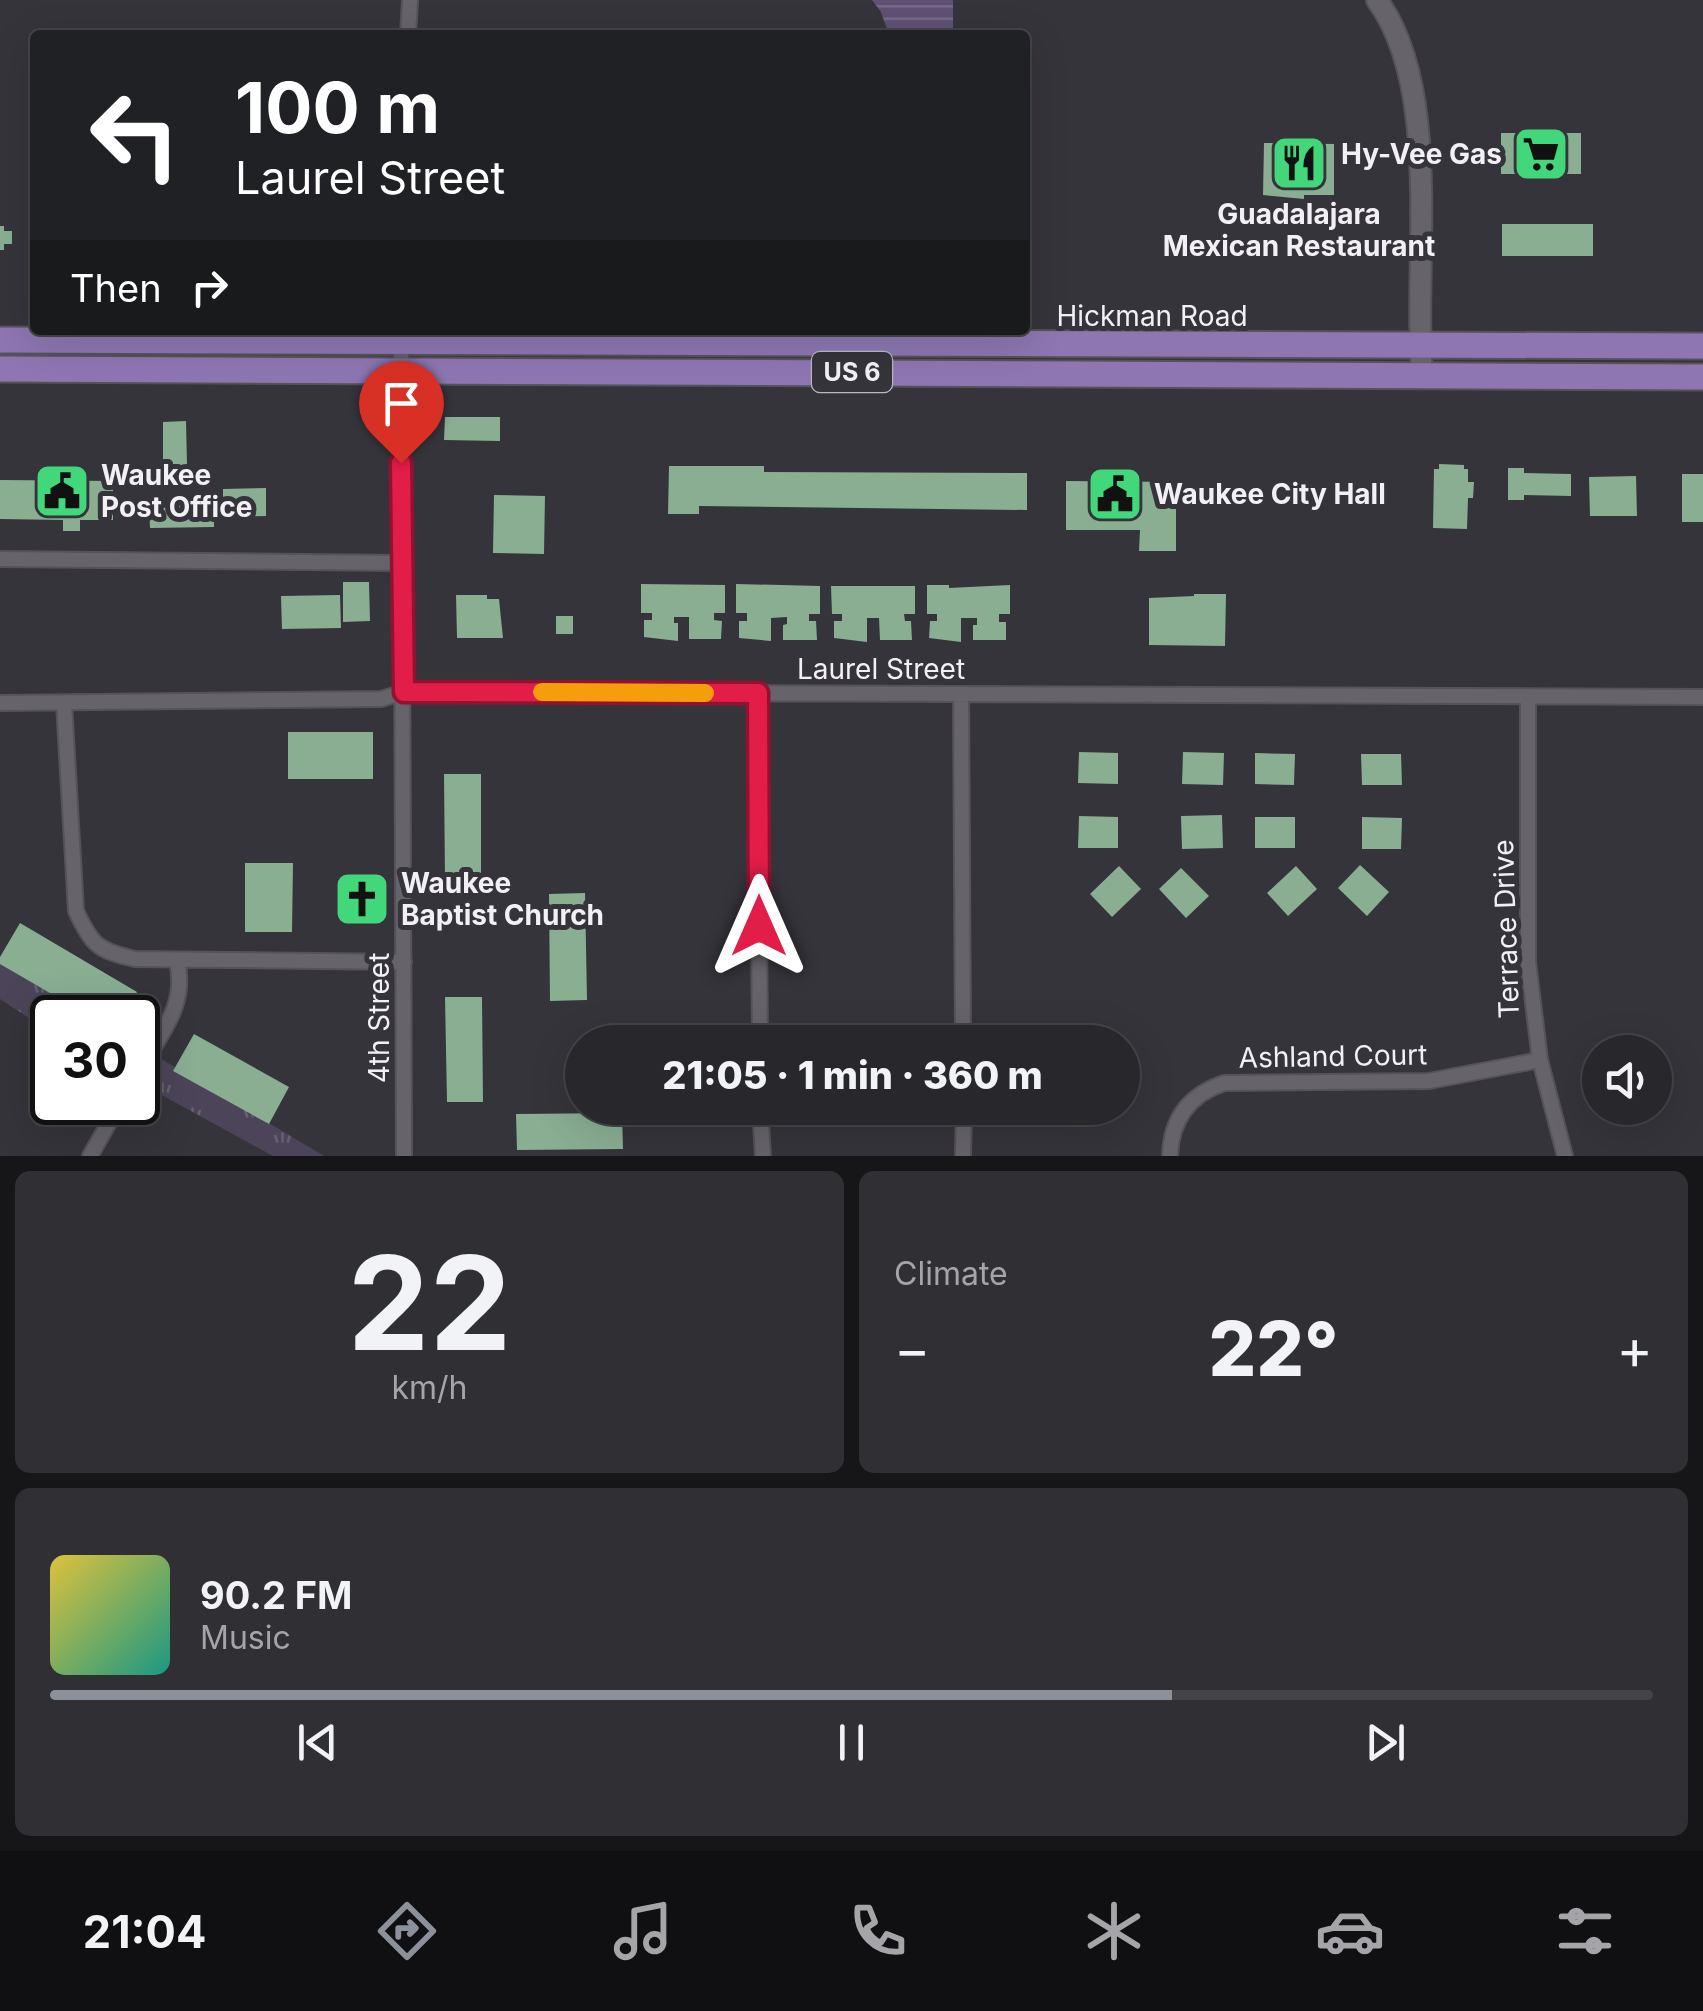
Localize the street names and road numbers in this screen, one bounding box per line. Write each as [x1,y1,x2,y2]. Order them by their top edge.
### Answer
street label: Hickman Road [1056,299,1248,333]
road number: US 6 [812,352,892,392]
street label: Laurel Street [797,652,965,686]
street label: Terrace Drive [1486,839,1526,1019]
street label: 4th Street [362,953,396,1083]
street label: Ashland Court [1238,1037,1428,1075]

